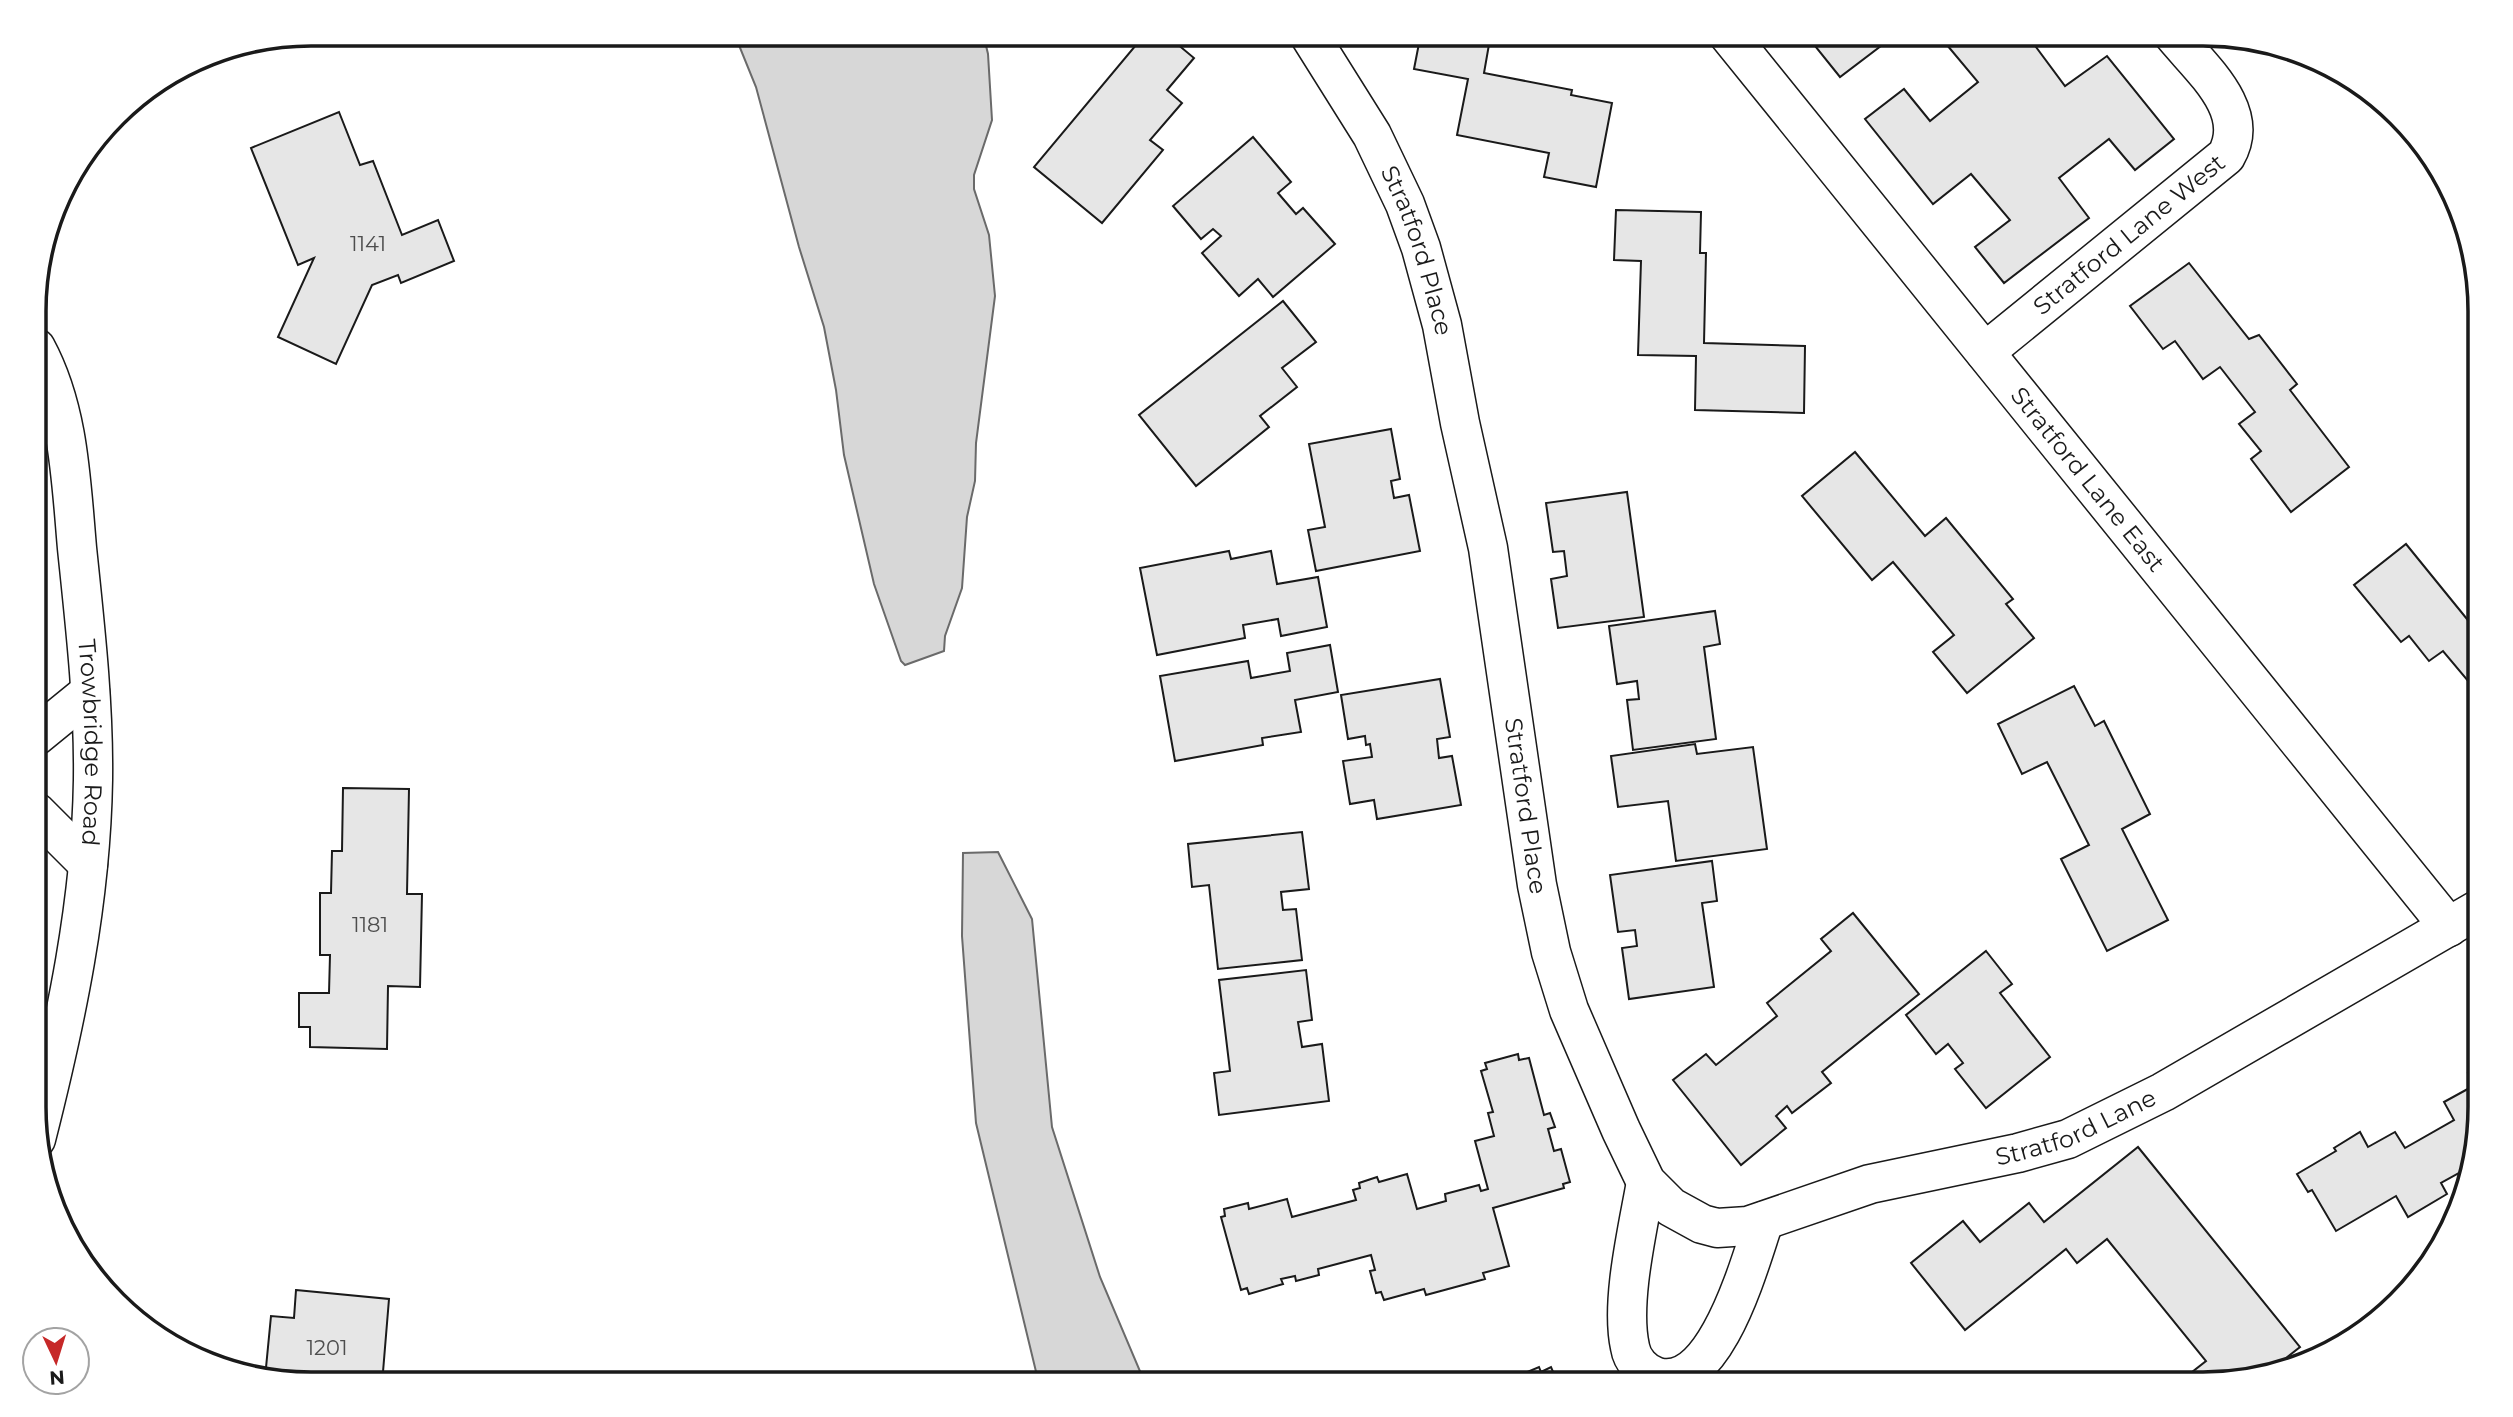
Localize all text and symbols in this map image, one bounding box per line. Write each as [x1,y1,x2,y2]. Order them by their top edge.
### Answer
street label: Stratford Lane West [2027,148,2231,321]
street label: Stratford Place [1375,161,1459,338]
house number: 1141 [350,231,386,256]
street label: Stratford Lane East [2005,381,2171,578]
street label: Trowbridge Road [72,638,108,847]
street label: Stratford Place [1499,716,1554,897]
house number: 1181 [352,912,388,937]
street label: Stratford Lane [1993,1083,2161,1171]
north arrow [21,1326,91,1396]
house number: 1201 [307,1335,347,1360]
text: N [49,1365,66,1389]

